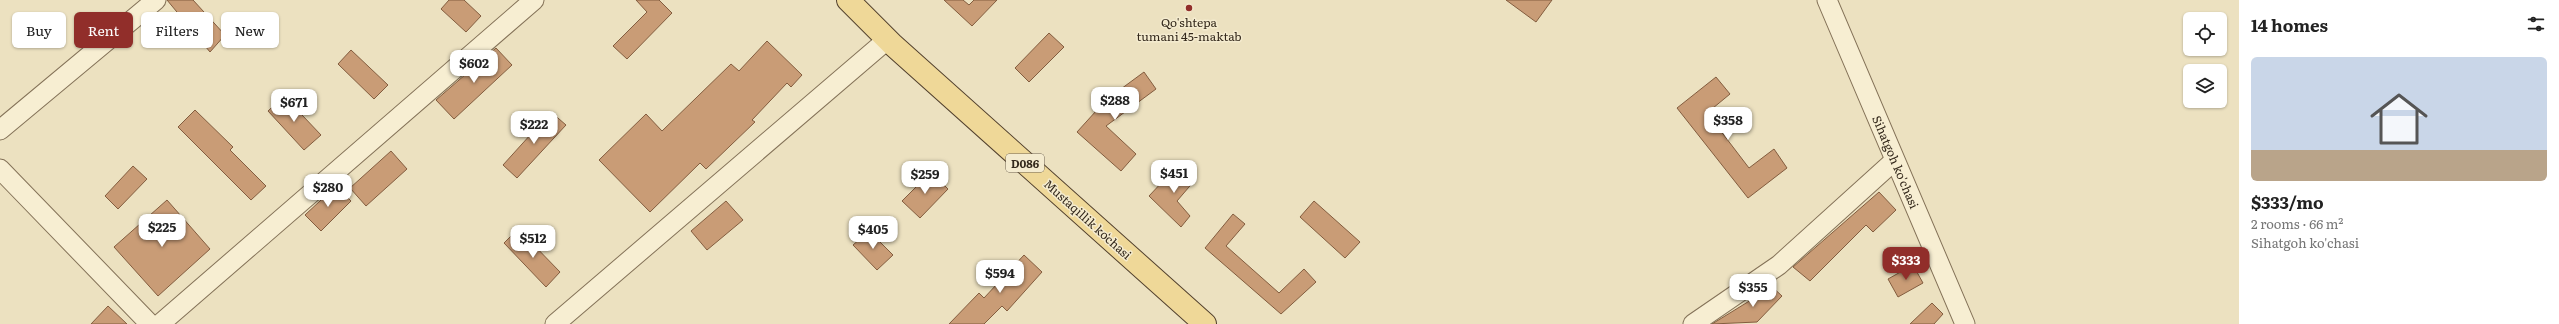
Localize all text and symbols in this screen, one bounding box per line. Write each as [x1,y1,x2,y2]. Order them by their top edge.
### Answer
marker: Qo'shtepa tumani 45-maktab [1184,3,1194,13]
chip: Buy [12,12,66,48]
chip: Rent [74,12,133,48]
chip: Filters [141,12,213,48]
chip: New [221,12,279,48]
map controls [2183,12,2227,108]
button: locate [2183,12,2227,56]
text: 14 homes [2251,12,2328,37]
place label: Qo'shtepa tumani 45-maktab [1136,13,1242,45]
icon: filters [2525,13,2547,35]
pin: $602 [450,50,498,84]
text: $602 [459,53,489,72]
button: layers [2183,64,2227,108]
icon: home [2363,83,2435,155]
pin: $288 [1091,87,1139,121]
pin: $671 [270,89,318,123]
text: $288 [1100,90,1130,109]
text: $671 [280,92,308,111]
pin: $358 [1704,107,1752,141]
text: $358 [1713,110,1743,129]
pin: $222 [510,111,558,145]
street label: Sihatgoh ko'chasi [1868,112,1924,211]
text: $222 [520,114,548,133]
road number: D086 [1006,154,1044,172]
pin: $451 [1150,160,1198,194]
pin: $259 [901,161,949,195]
text: $451 [1160,163,1188,182]
text: $259 [910,164,940,183]
pin: $280 [304,174,352,208]
street label: Mustaqillik koʻchasi [1040,175,1136,263]
text: $280 [313,177,343,196]
text: $333/mo [2251,189,2324,214]
pin: $225 [138,214,186,248]
text: 2 rooms · 66 m² [2251,214,2344,233]
pin: $405 [849,216,897,250]
text: $225 [148,217,176,236]
text: $405 [858,219,888,238]
pin: $512 [509,225,557,259]
text: $512 [519,228,547,247]
text: Sihatgoh ko'chasi [2251,233,2359,252]
pin: $333 [1882,247,1930,281]
text: $333 [1892,250,1920,269]
pin: $594 [976,260,1024,294]
text: $594 [985,263,1015,282]
pin: $355 [1729,274,1777,308]
text: $355 [1738,277,1768,296]

